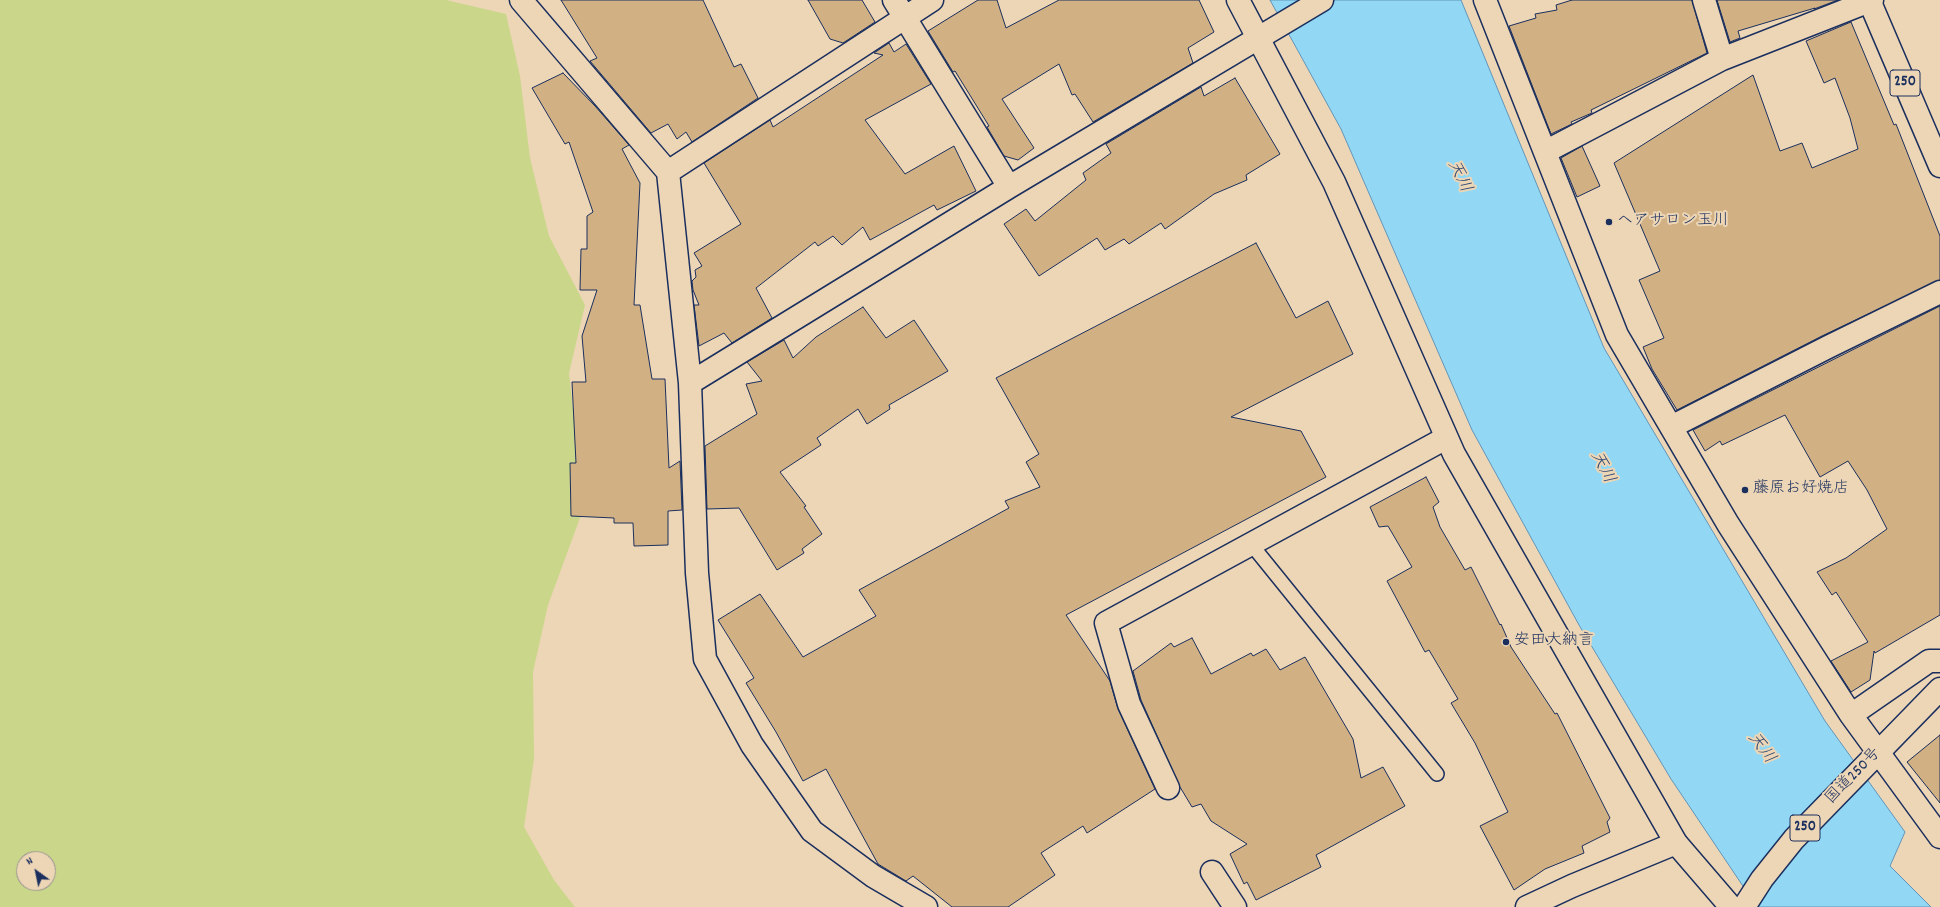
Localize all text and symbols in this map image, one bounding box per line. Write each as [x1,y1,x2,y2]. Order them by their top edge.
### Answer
road number: 250 [1890,70,1920,96]
water label: 天川 [1441,157,1475,197]
place label: ヘアサロン玉川 [1617,212,1729,232]
marker: ヘアサロン玉川 [1604,217,1614,227]
water label: 天川 [1584,448,1618,488]
place label: 藤原お好焼店 [1753,480,1849,500]
marker: 藤原お好焼店 [1740,485,1750,495]
place label: 安田大納言 [1514,632,1594,652]
marker: 安田大納言 [1501,637,1511,647]
water label: 天川 [1742,729,1778,769]
street label: 国道250号 [1822,745,1886,809]
road number: 250 [1790,815,1820,841]
north arrow [16,851,56,891]
text: N [23,854,37,870]

